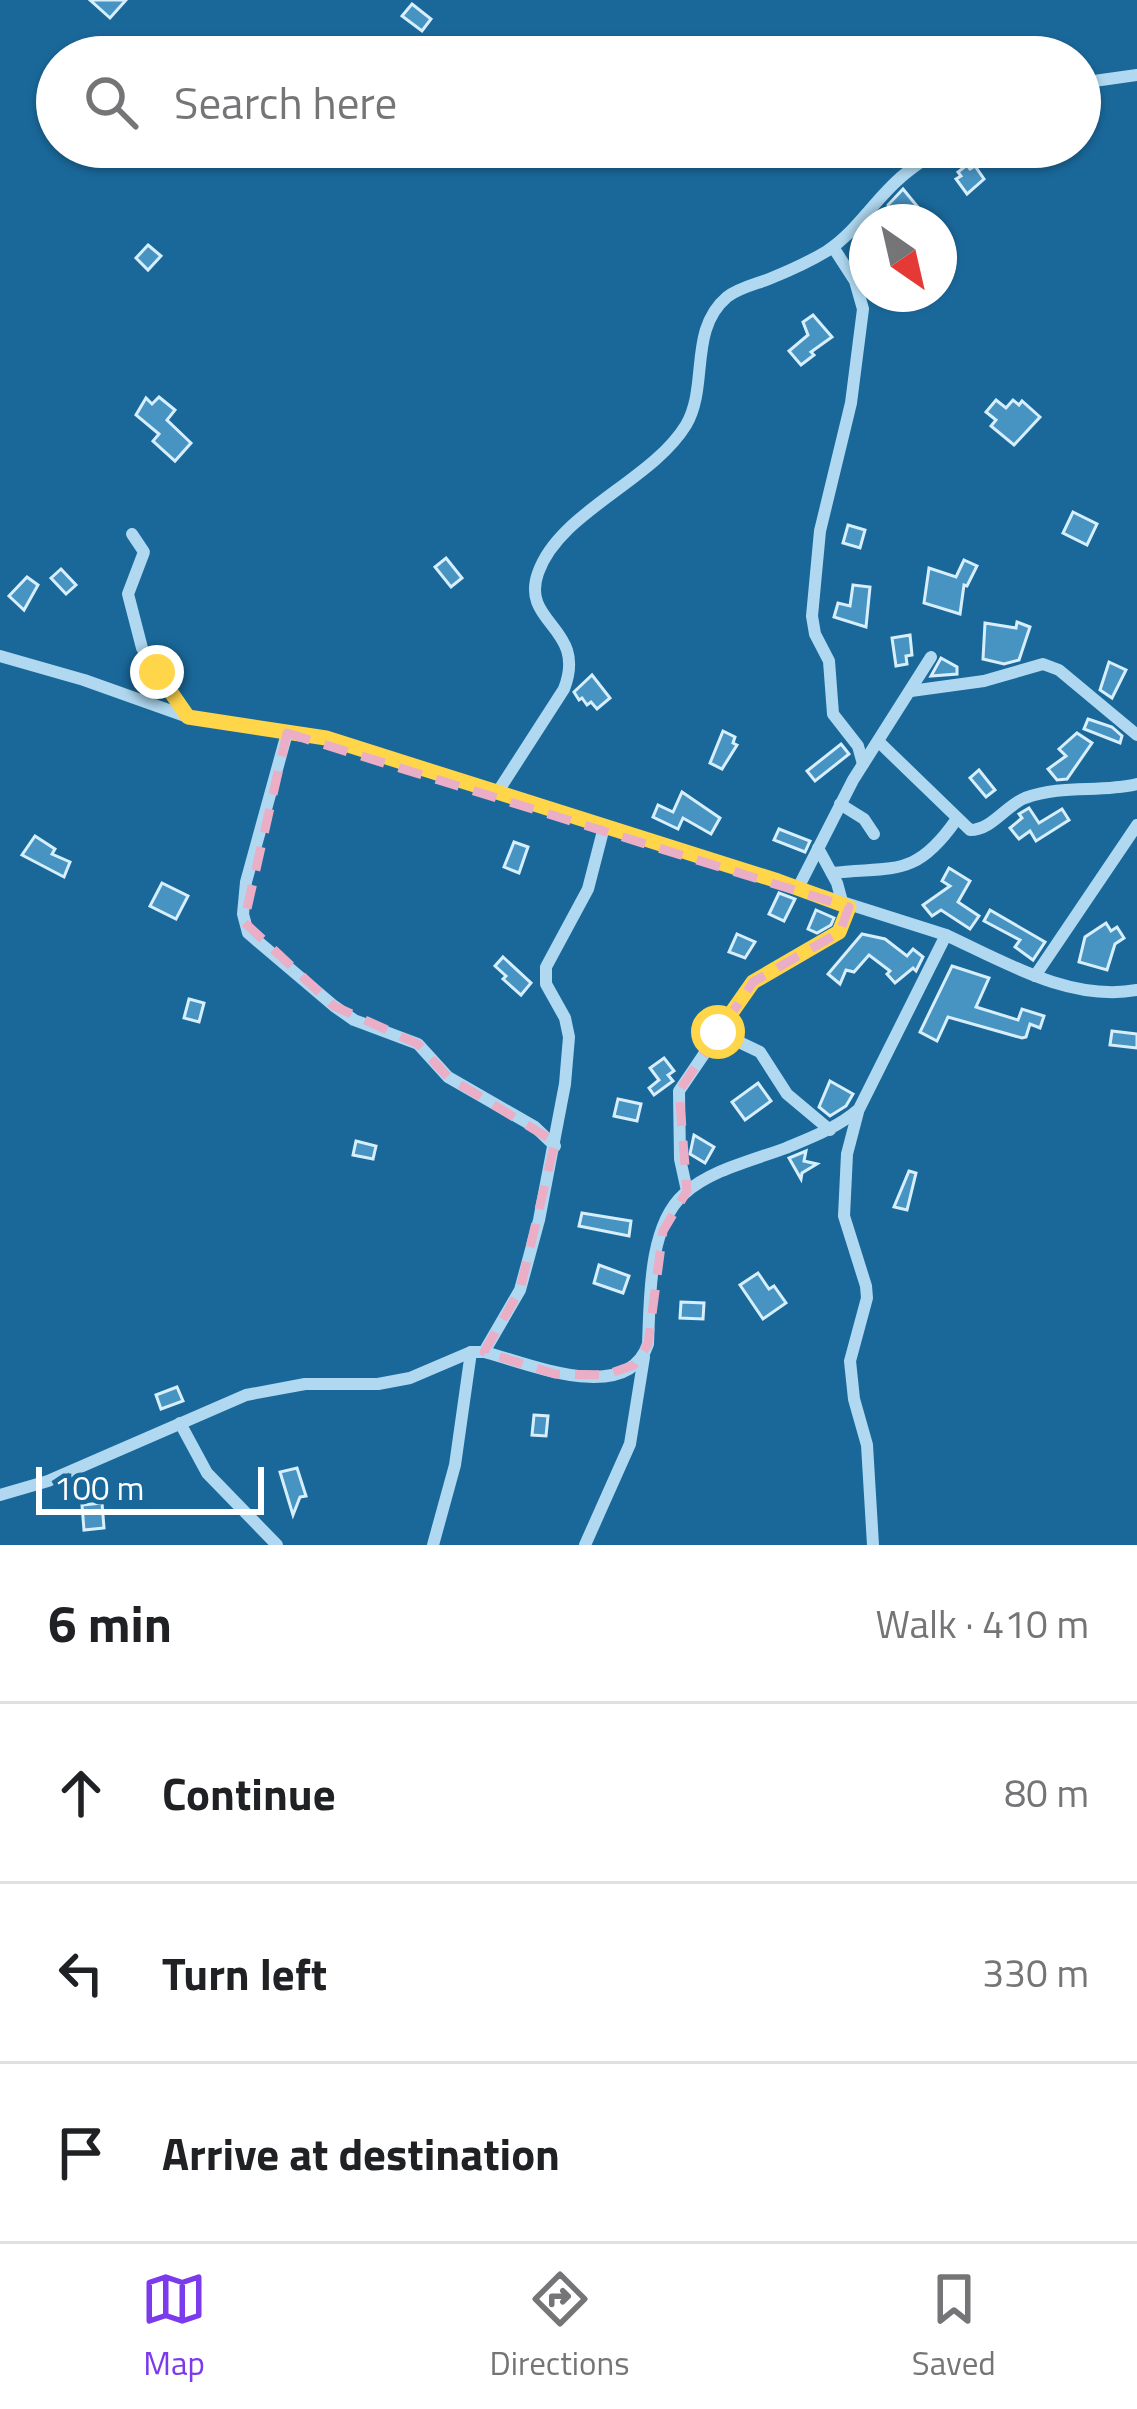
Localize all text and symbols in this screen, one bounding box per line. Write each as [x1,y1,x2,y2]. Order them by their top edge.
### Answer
search box [36,36,1101,168]
text: Search here [174,68,397,136]
icon: search [78,69,144,135]
north arrow [849,204,957,312]
route end [130,645,184,699]
route start [691,1005,745,1059]
scale bar [36,1461,264,1514]
text: 100 m [54,1463,144,1513]
text: 6 min [48,1584,172,1662]
text: Walk · 410 m [875,1594,1089,1653]
text: Continue [162,1759,336,1827]
icon: ahead [48,1760,114,1826]
text: 80 m [1004,1763,1089,1822]
text: Turn left [162,1939,327,2007]
icon: left [48,1940,114,2006]
text: 330 m [982,1943,1089,2002]
text: Arrive at destination [162,2119,560,2187]
icon: arrive [48,2120,114,2186]
tab: Map [141,2266,207,2388]
tab: Directions [490,2266,629,2388]
tab: Saved [912,2266,996,2388]

